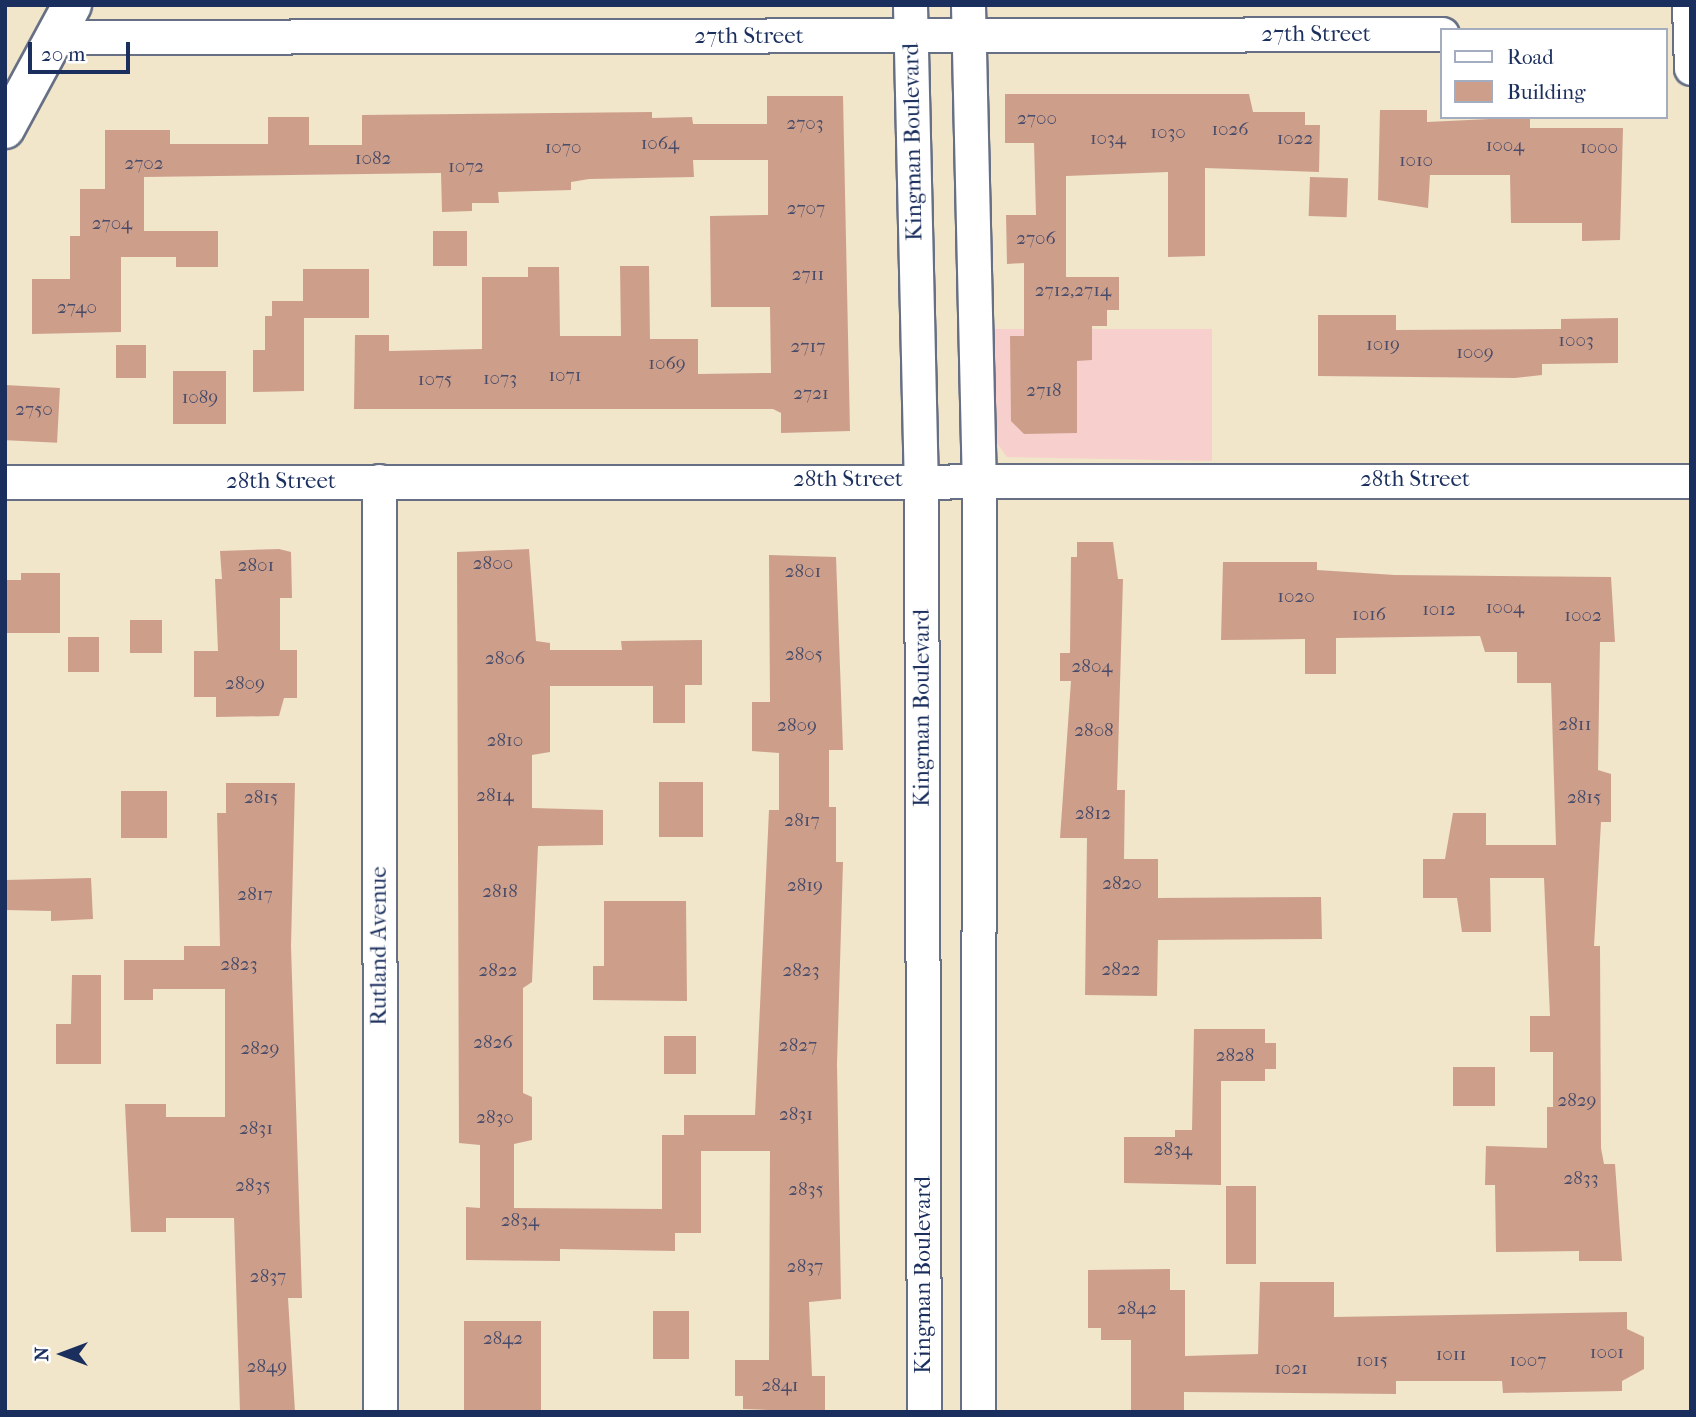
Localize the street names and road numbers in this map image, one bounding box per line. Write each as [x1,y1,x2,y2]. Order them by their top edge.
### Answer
street label: 27th Street [1261,20,1371,48]
street label: 27th Street [694,22,804,50]
street label: Kingman Boulevard [897,43,929,241]
street label: 28th Street [793,465,903,493]
street label: 28th Street [1360,465,1470,493]
street label: 28th Street [226,467,336,495]
street label: Kingman Boulevard [908,609,936,807]
street label: Rutland Avenue [365,866,393,1026]
street label: Kingman Boulevard [909,1176,937,1374]

